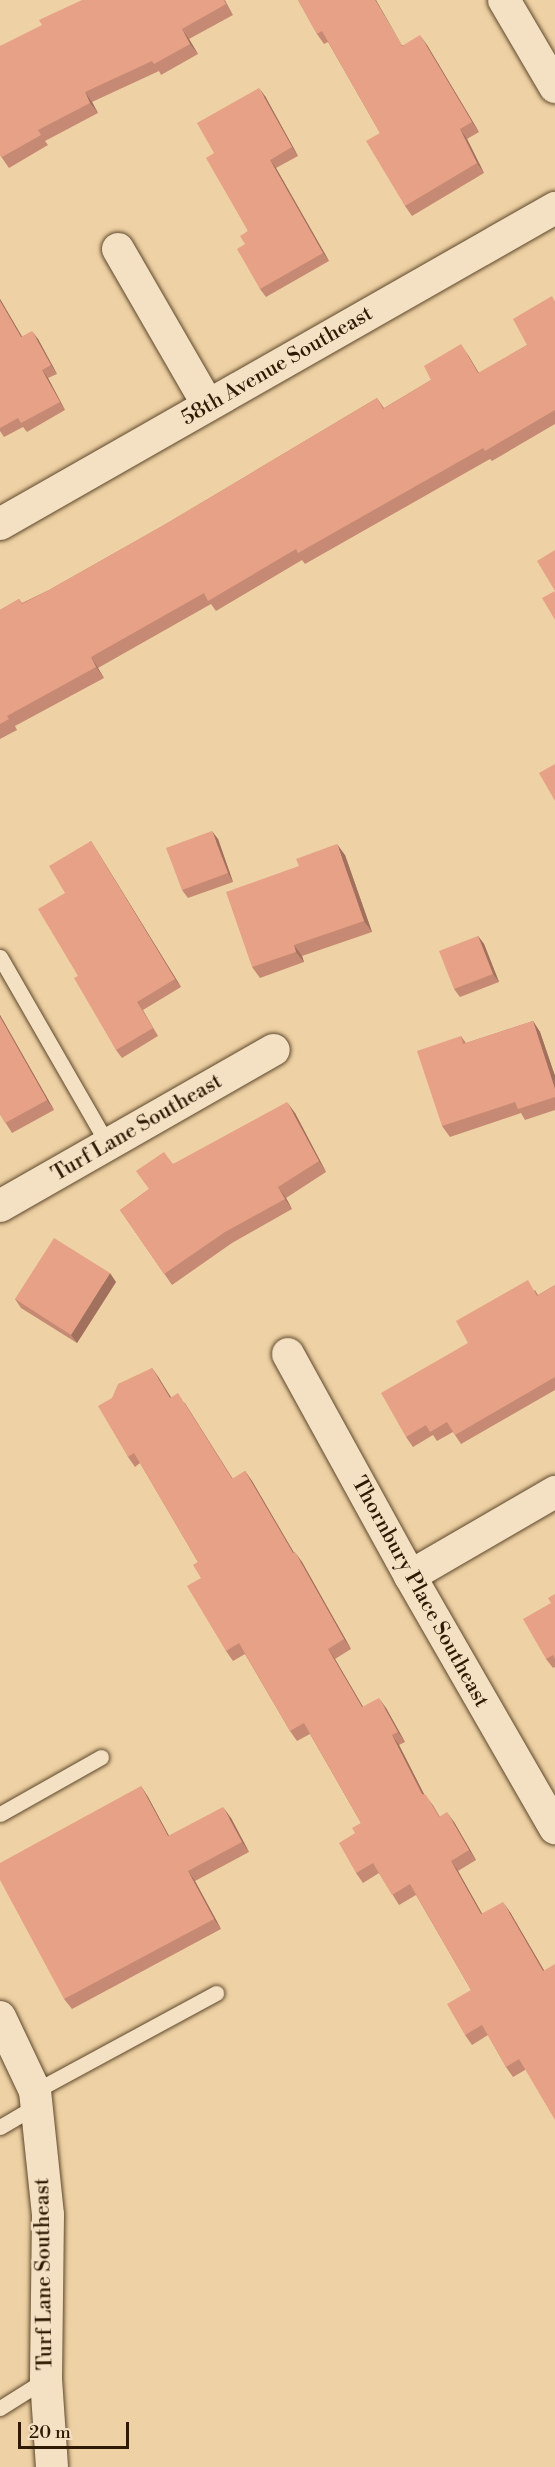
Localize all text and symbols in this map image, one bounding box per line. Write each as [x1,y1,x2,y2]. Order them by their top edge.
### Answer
street label: 58th Avenue Southeast [177,301,377,431]
street label: Turf Lane Southeast [47,1069,227,1187]
street label: Thornbury Place Southeast [346,1472,494,1712]
street label: Turf Lane Southeast [30,2178,58,2370]
scale bar [21,2410,132,2448]
text: 20 m [29,2421,71,2444]

